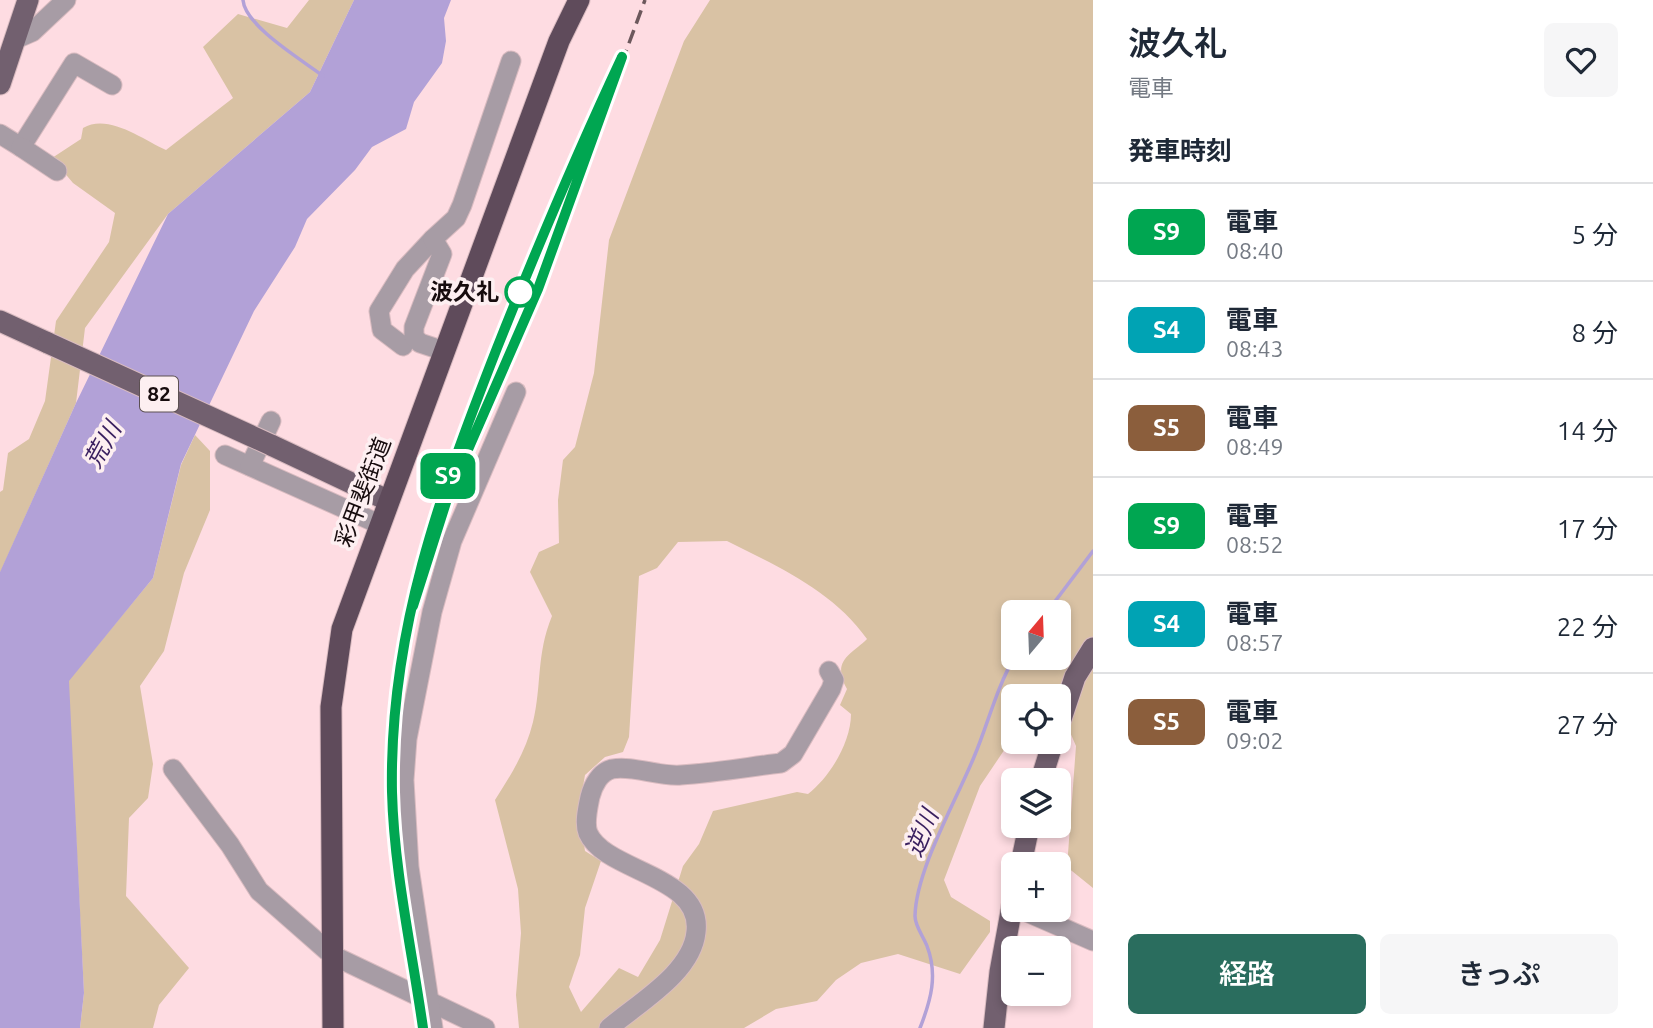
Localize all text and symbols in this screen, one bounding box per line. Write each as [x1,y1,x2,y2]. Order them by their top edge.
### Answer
button: heart [1544,23,1618,97]
text: 波久礼 [1128,24,1227,61]
text: 電車 [1128,75,1174,100]
text: 発車時刻 [1128,136,1232,165]
text: 電車 [1226,207,1278,236]
text: S9 [1153,218,1180,245]
text: 5 分 [1571,220,1618,249]
text: 08:40 [1226,238,1284,263]
marker: 波久礼 [505,277,535,307]
place label: 波久礼 [430,279,499,304]
text: 電車 [1226,305,1278,334]
text: S4 [1153,316,1180,343]
text: 8 分 [1571,318,1618,347]
text: 08:43 [1226,336,1284,361]
road number: 82 [140,376,178,412]
text: 電車 [1226,403,1278,432]
text: S5 [1153,414,1180,441]
water label: 荒川 [79,415,127,472]
text: 14 分 [1557,416,1618,445]
street label: 彩甲斐街道 [330,434,395,550]
text: 08:49 [1226,434,1284,459]
line badge: S9 [416,453,480,499]
text: S9 [434,462,462,489]
text: 電車 [1226,501,1278,530]
text: S9 [1153,512,1180,539]
text: 17 分 [1557,514,1618,543]
text: 08:52 [1226,532,1284,557]
text: 電車 [1226,599,1278,628]
north arrow [1001,600,1071,670]
map controls [1001,600,1071,1006]
text: S4 [1153,610,1180,637]
text: 22 分 [1557,612,1618,641]
text: 08:57 [1226,630,1284,655]
button: locate [1001,684,1071,754]
text: 電車 [1226,697,1278,726]
text: S5 [1153,708,1180,735]
text: 27 分 [1557,710,1618,739]
text: 09:02 [1226,728,1284,753]
button: layers [1001,768,1071,838]
water label: 逆川 [900,803,945,860]
button: + [1001,852,1071,922]
button: 経路 [1128,934,1366,1014]
button: きっぷ [1380,934,1618,1014]
button: − [1001,936,1071,1006]

